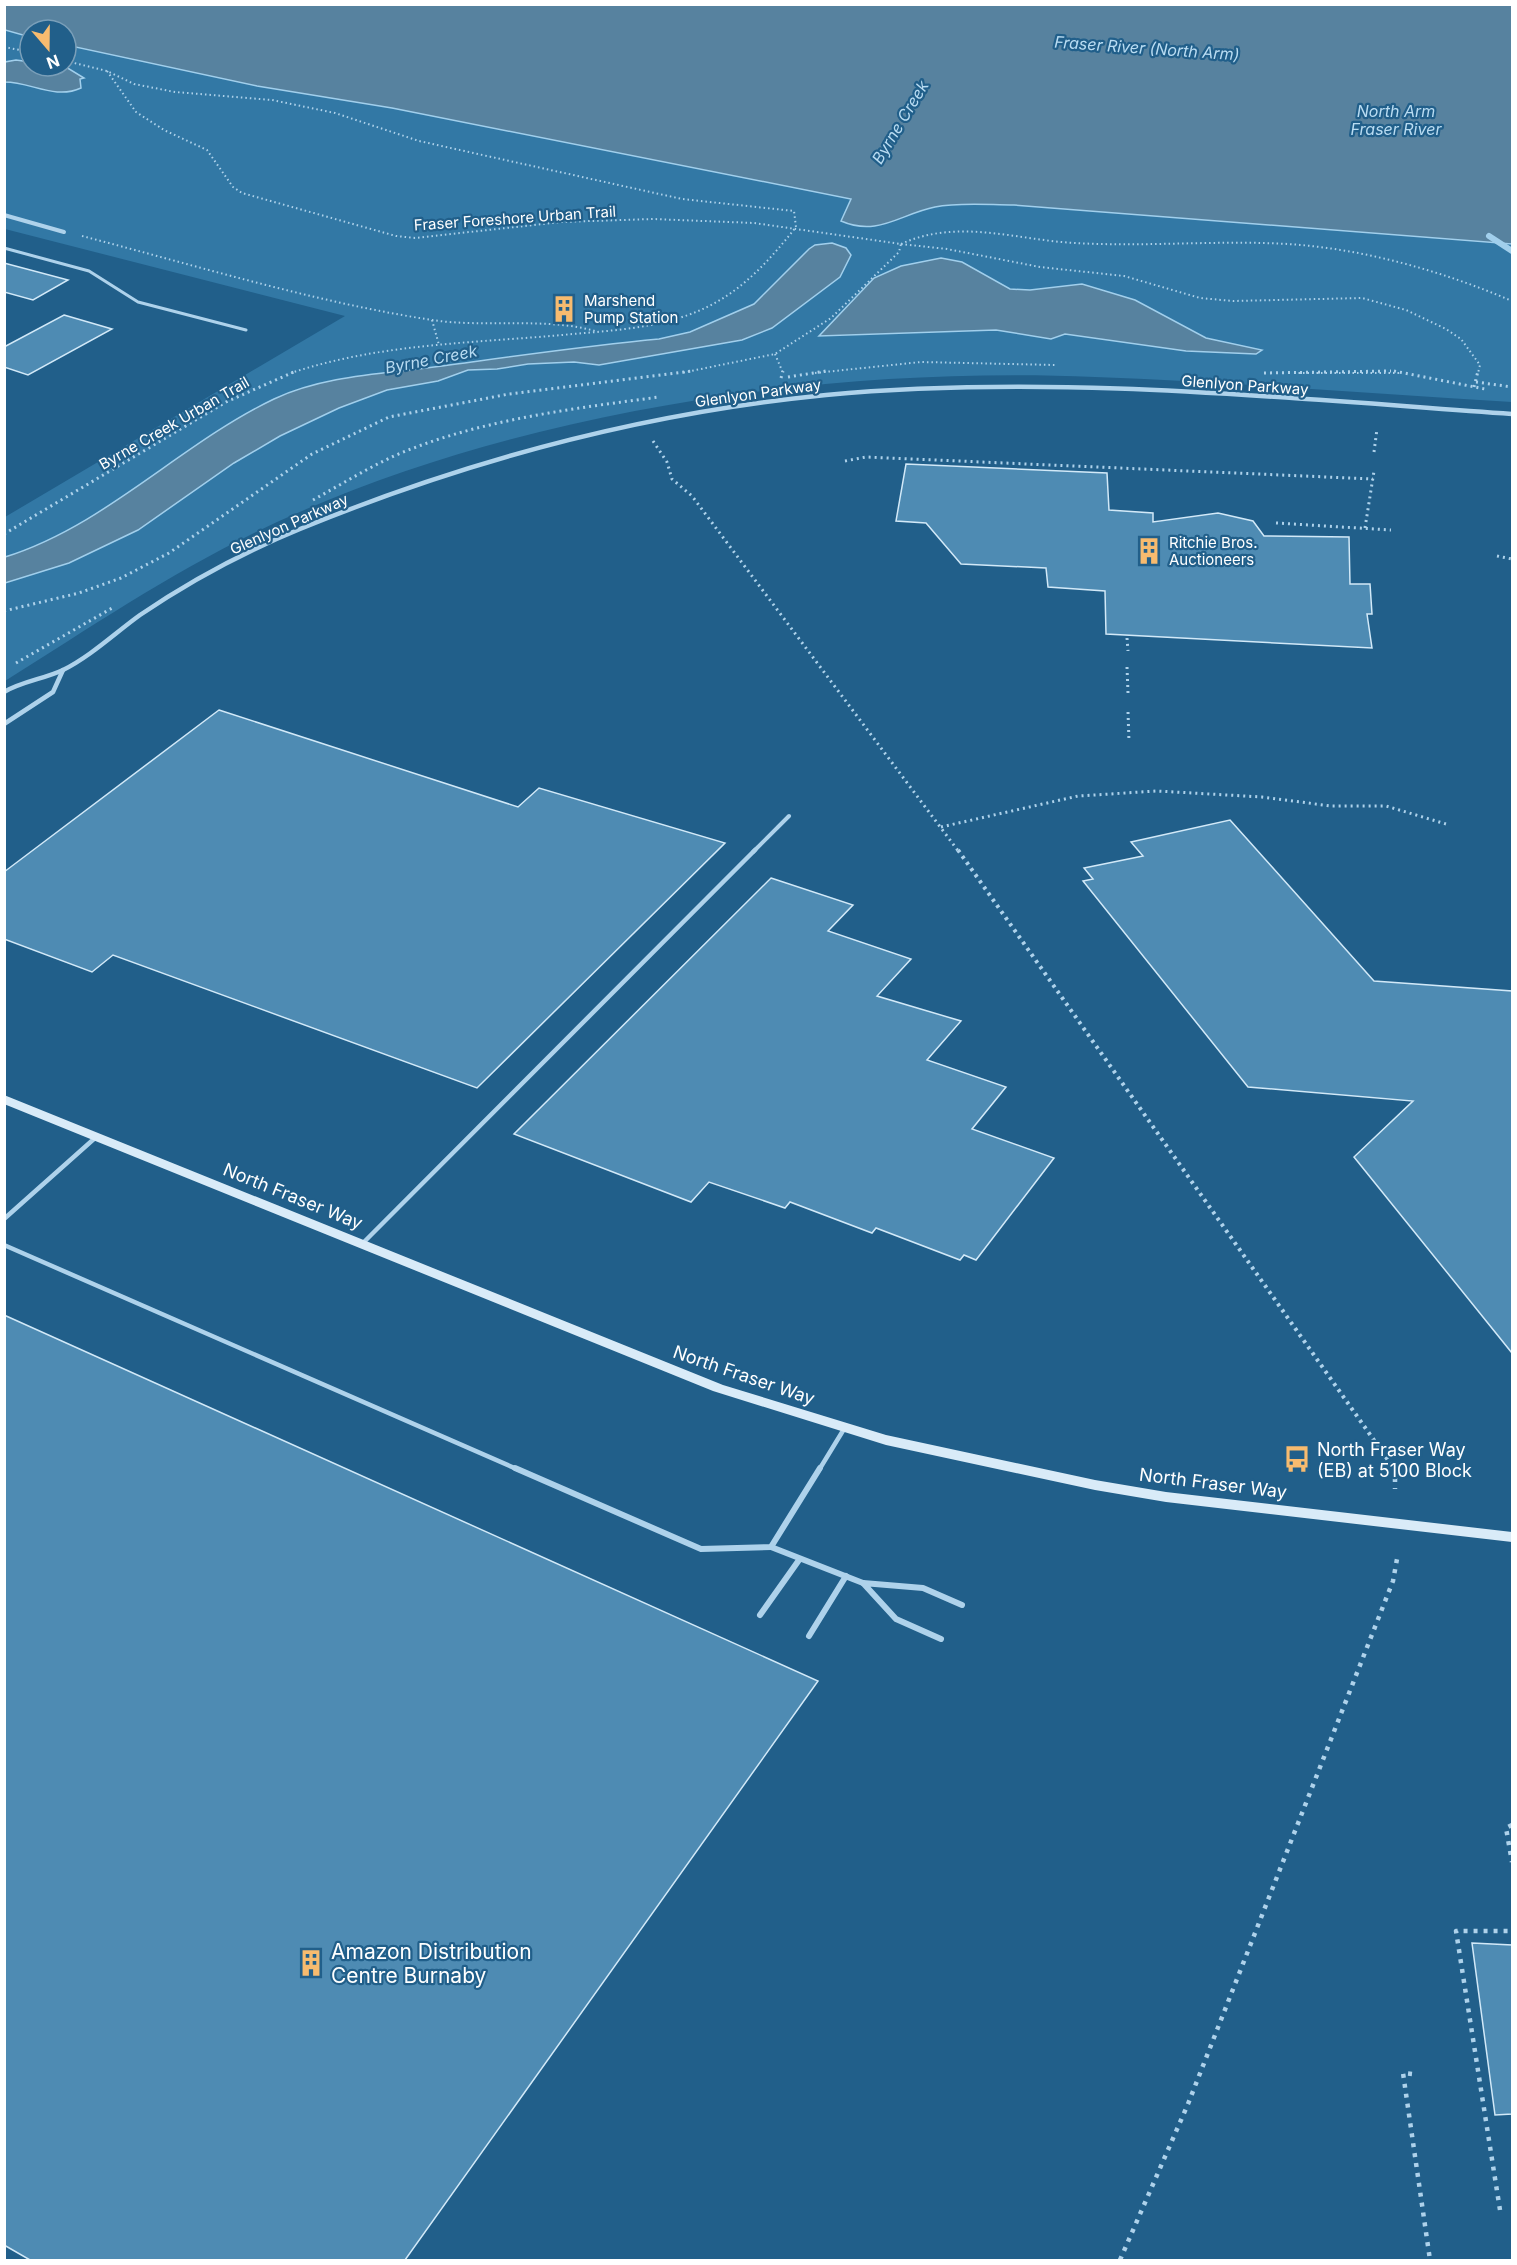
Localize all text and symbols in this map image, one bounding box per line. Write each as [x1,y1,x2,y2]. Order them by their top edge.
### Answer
north arrow [18,18,78,78]
water label: Fraser River (North Arm) [1054,32,1240,64]
text: N [44,51,62,74]
water label: Byrne Creek [867,77,933,167]
water label: North Arm Fraser River [1351,101,1442,139]
street label: Fraser Foreshore Urban Trail [413,201,617,235]
place label: Marshend Pump Station [584,291,678,327]
building icon: Marshend Pump Station [549,294,579,324]
water label: Byrne Creek [383,340,479,378]
street label: Glenlyon Parkway [1181,371,1310,399]
street label: Byrne Creek Urban Trail [96,372,252,474]
street label: Glenlyon Parkway [694,375,823,411]
street label: Glenlyon Parkway [227,489,352,559]
place label: Ritchie Bros. Auctioneers [1169,533,1258,569]
building icon: Ritchie Bros. Auctioneers [1134,536,1164,566]
street label: North Fraser Way [220,1158,366,1234]
street label: North Fraser Way [670,1341,818,1409]
place label: North Fraser Way (EB) at 5100 Block [1317,1439,1472,1481]
bus stop icon: North Fraser Way (EB) at 5100 Block [1282,1444,1312,1474]
street label: North Fraser Way [1138,1464,1288,1502]
place label: Amazon Distribution Centre Burnaby [331,1939,532,1988]
building icon: Amazon Distribution Centre Burnaby [296,1948,326,1978]

